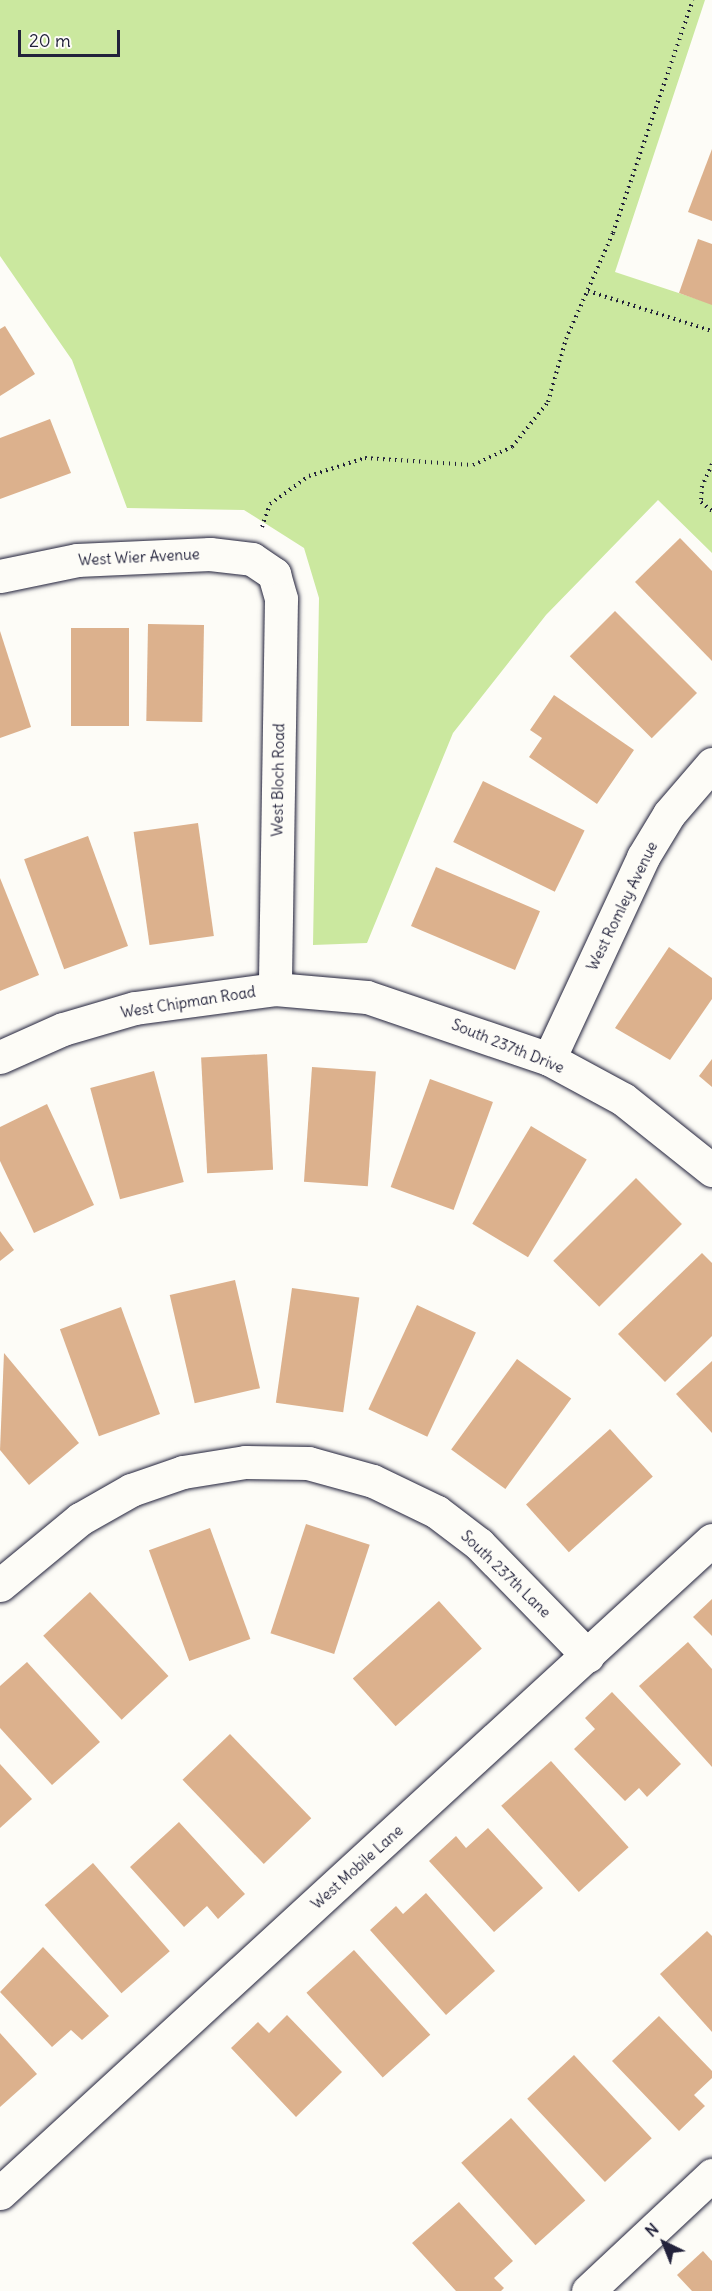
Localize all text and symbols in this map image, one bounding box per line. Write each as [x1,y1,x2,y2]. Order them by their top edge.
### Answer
scale bar [21,18,123,56]
text: 20 m [29,29,71,52]
street label: West Wier Avenue [78,545,200,569]
street label: West Bloch Road [268,723,288,837]
street label: West Romley Avenue [583,838,661,974]
street label: West Chipman Road [119,982,257,1022]
street label: South 237th Drive [449,1015,567,1077]
street label: South 237th Lane [457,1527,555,1621]
street label: West Mobile Lane [307,1821,407,1913]
north arrow [634,2213,694,2273]
text: N [641,2219,663,2241]

